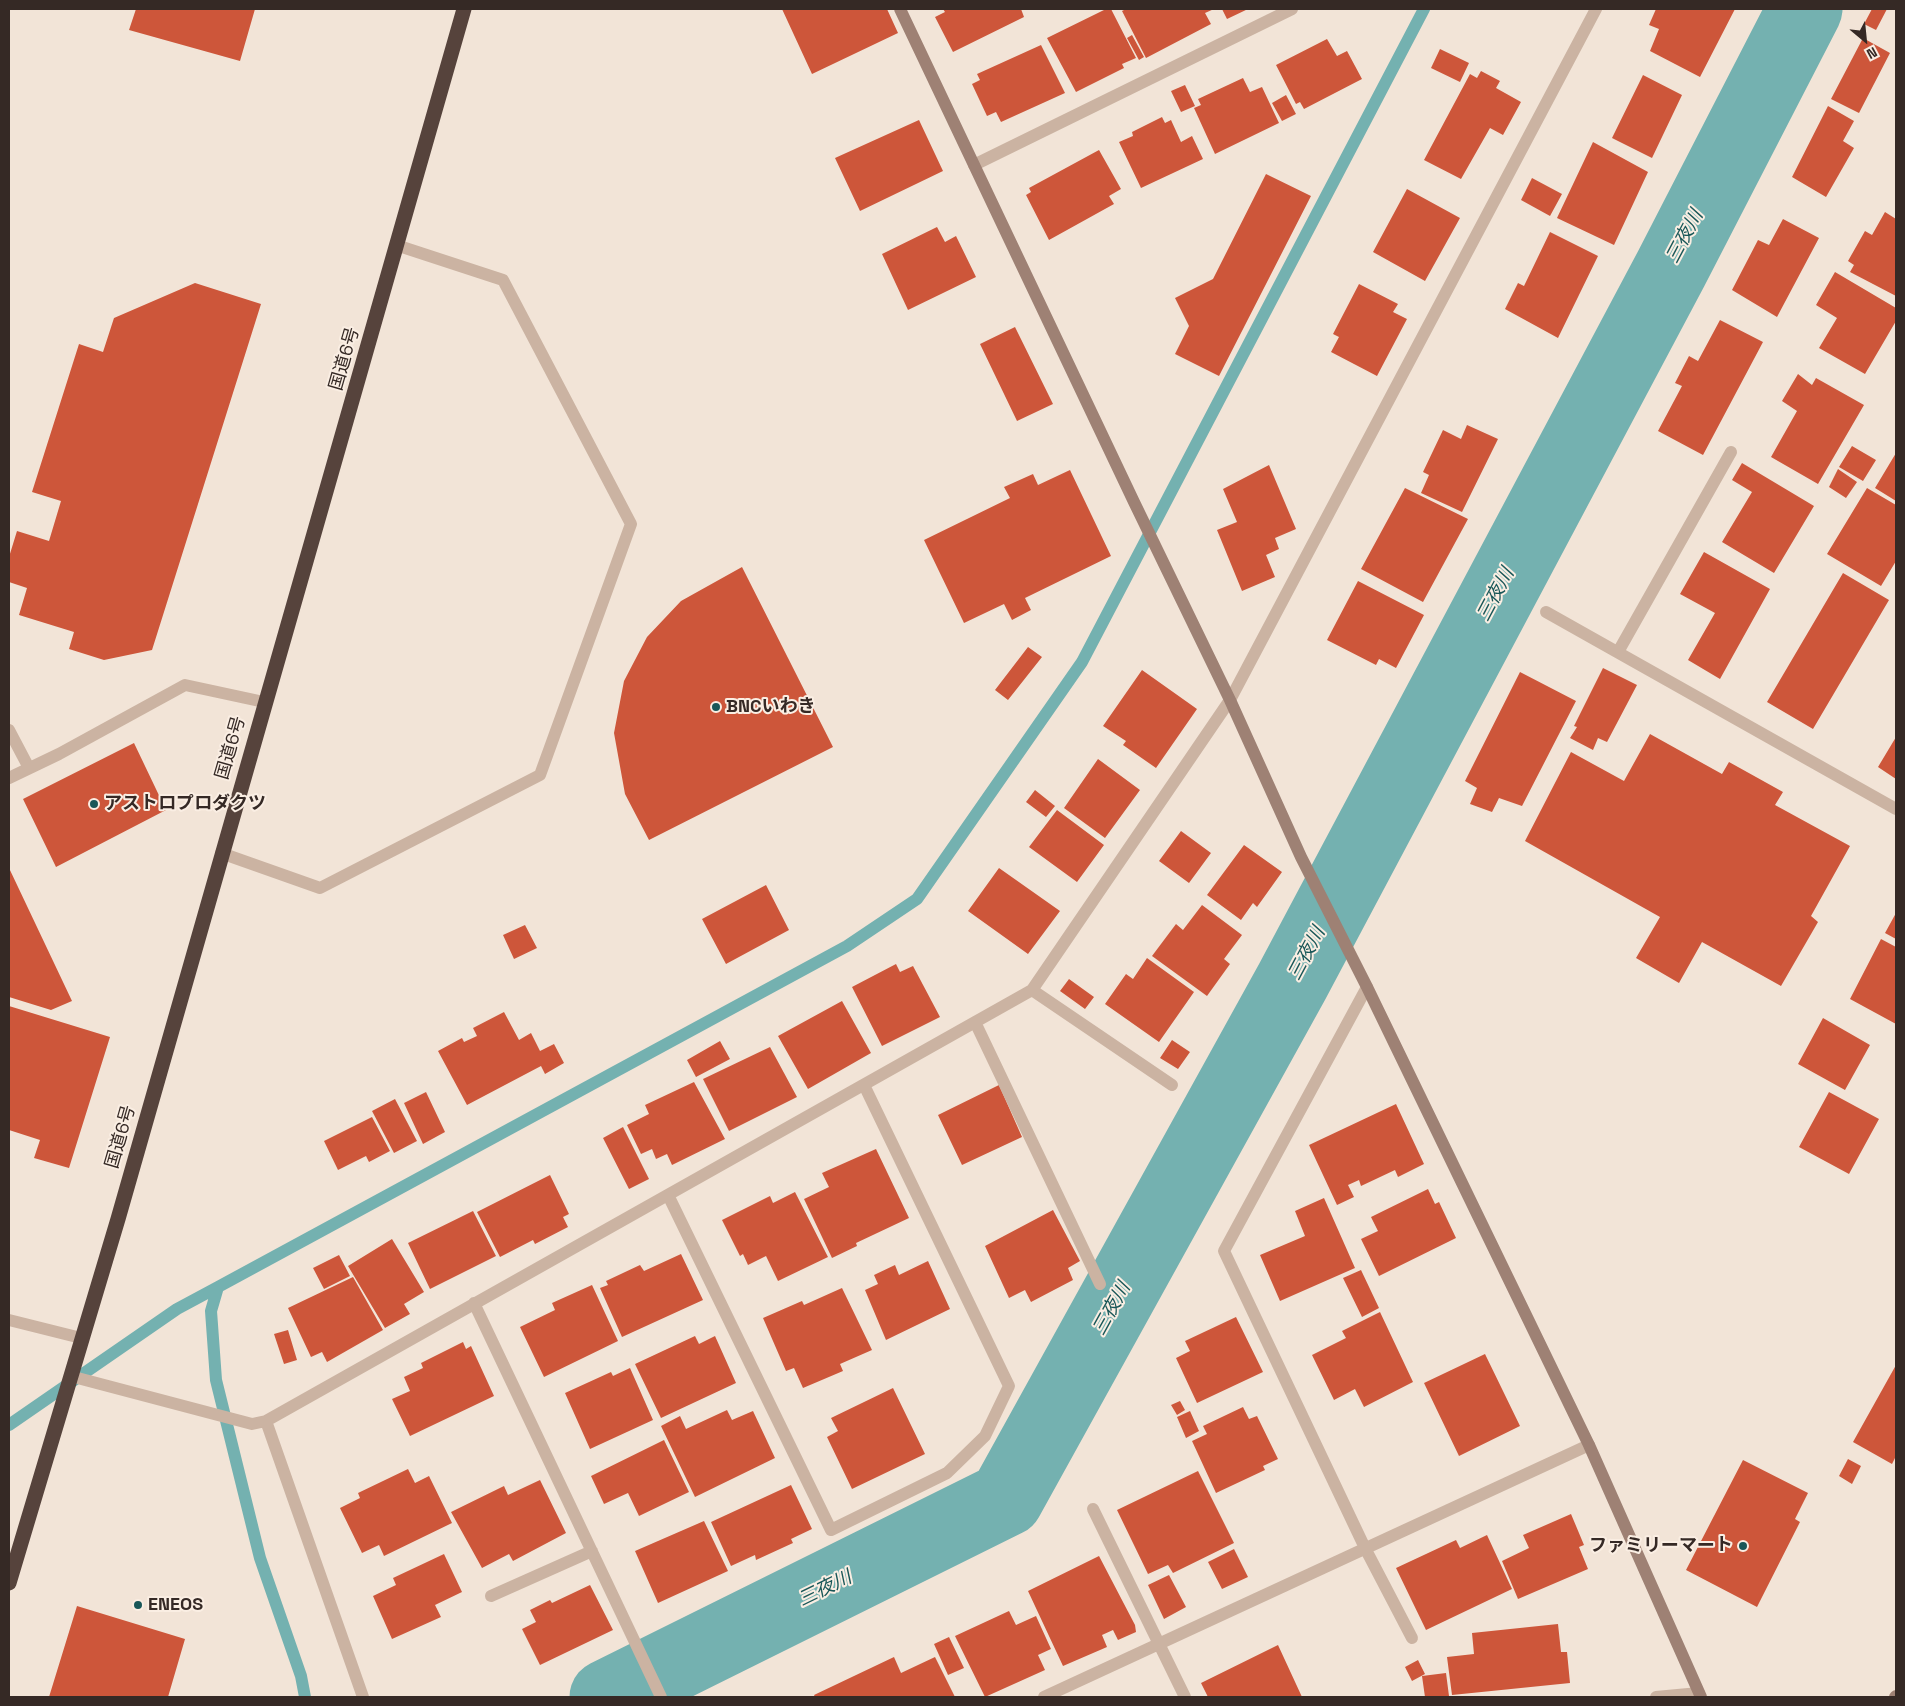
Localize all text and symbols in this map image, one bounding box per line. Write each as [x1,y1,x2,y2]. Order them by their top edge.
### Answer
north arrow [1840,15,1890,65]
text: N [1864,43,1880,63]
water label: 三夜川 [1662,206,1708,268]
street label: 国道6号 [326,325,364,393]
water label: 三夜川 [1473,564,1519,626]
place label: BNCいわき [726,696,816,718]
marker: BNCいわき [710,701,722,713]
street label: 国道6号 [212,714,250,782]
place label: アストロプロダクツ [104,793,266,815]
marker: アストロプロダクツ [88,798,100,810]
water label: 三夜川 [1284,923,1330,985]
street label: 国道6号 [102,1103,140,1171]
water label: 三夜川 [1088,1279,1136,1339]
place label: ファミリーマート [1589,1535,1733,1557]
marker: ファミリーマート [1737,1540,1749,1552]
water label: 三夜川 [794,1566,856,1612]
place label: ENEOS [148,1594,203,1616]
marker: ENEOS [132,1599,144,1611]

